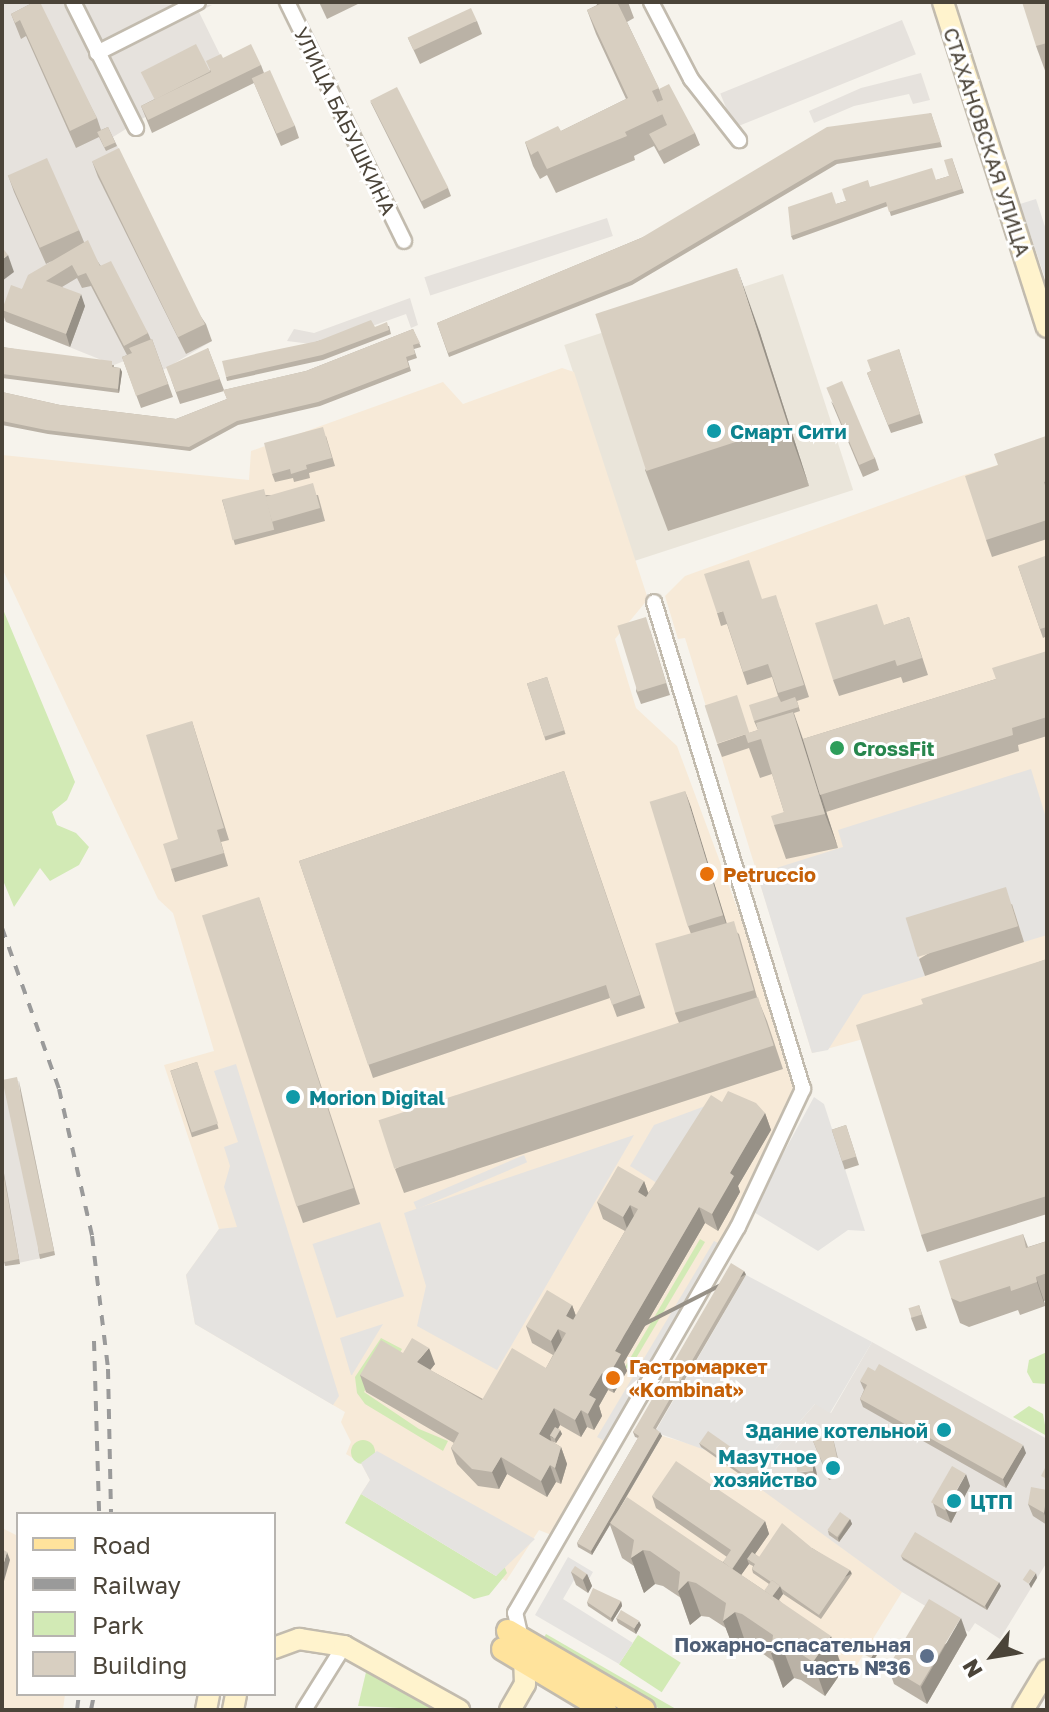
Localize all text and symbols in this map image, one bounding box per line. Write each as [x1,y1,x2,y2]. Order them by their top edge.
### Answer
street label: УЛИЦА БАБУШКИНА [289,23,401,219]
street label: СТАХАНОВСКАЯ УЛИЦА [939,25,1035,259]
place label: Смарт Сити [730,419,847,443]
marker: Смарт Сити [705,422,723,440]
place label: CrossFit [853,736,934,760]
marker: CrossFit [828,739,846,757]
place label: Petruccio [723,862,816,886]
marker: Petruccio [698,865,716,883]
place label: Morion Digital [309,1085,445,1109]
marker: Morion Digital [284,1088,302,1106]
place label: Гастромаркет «Kombinat» [629,1354,768,1401]
marker: Гастромаркет «Kombinat» [604,1369,622,1387]
place label: Здание котельной [745,1418,928,1442]
marker: Здание котельной [935,1421,953,1439]
place label: Мазутное хозяйство [713,1444,817,1491]
marker: Мазутное хозяйство [824,1459,842,1477]
place label: ЦТП [970,1489,1013,1513]
marker: ЦТП [945,1492,963,1510]
legend [16,1512,276,1696]
text: Road [92,1530,151,1559]
text: Railway [92,1570,181,1599]
text: Park [92,1610,144,1639]
north arrow [953,1616,1033,1696]
place label: Пожарно-спасательная часть №36 [674,1632,911,1679]
marker: Пожарно-спасательная часть №36 [918,1647,936,1665]
text: Building [92,1650,187,1679]
text: N [956,1655,988,1683]

